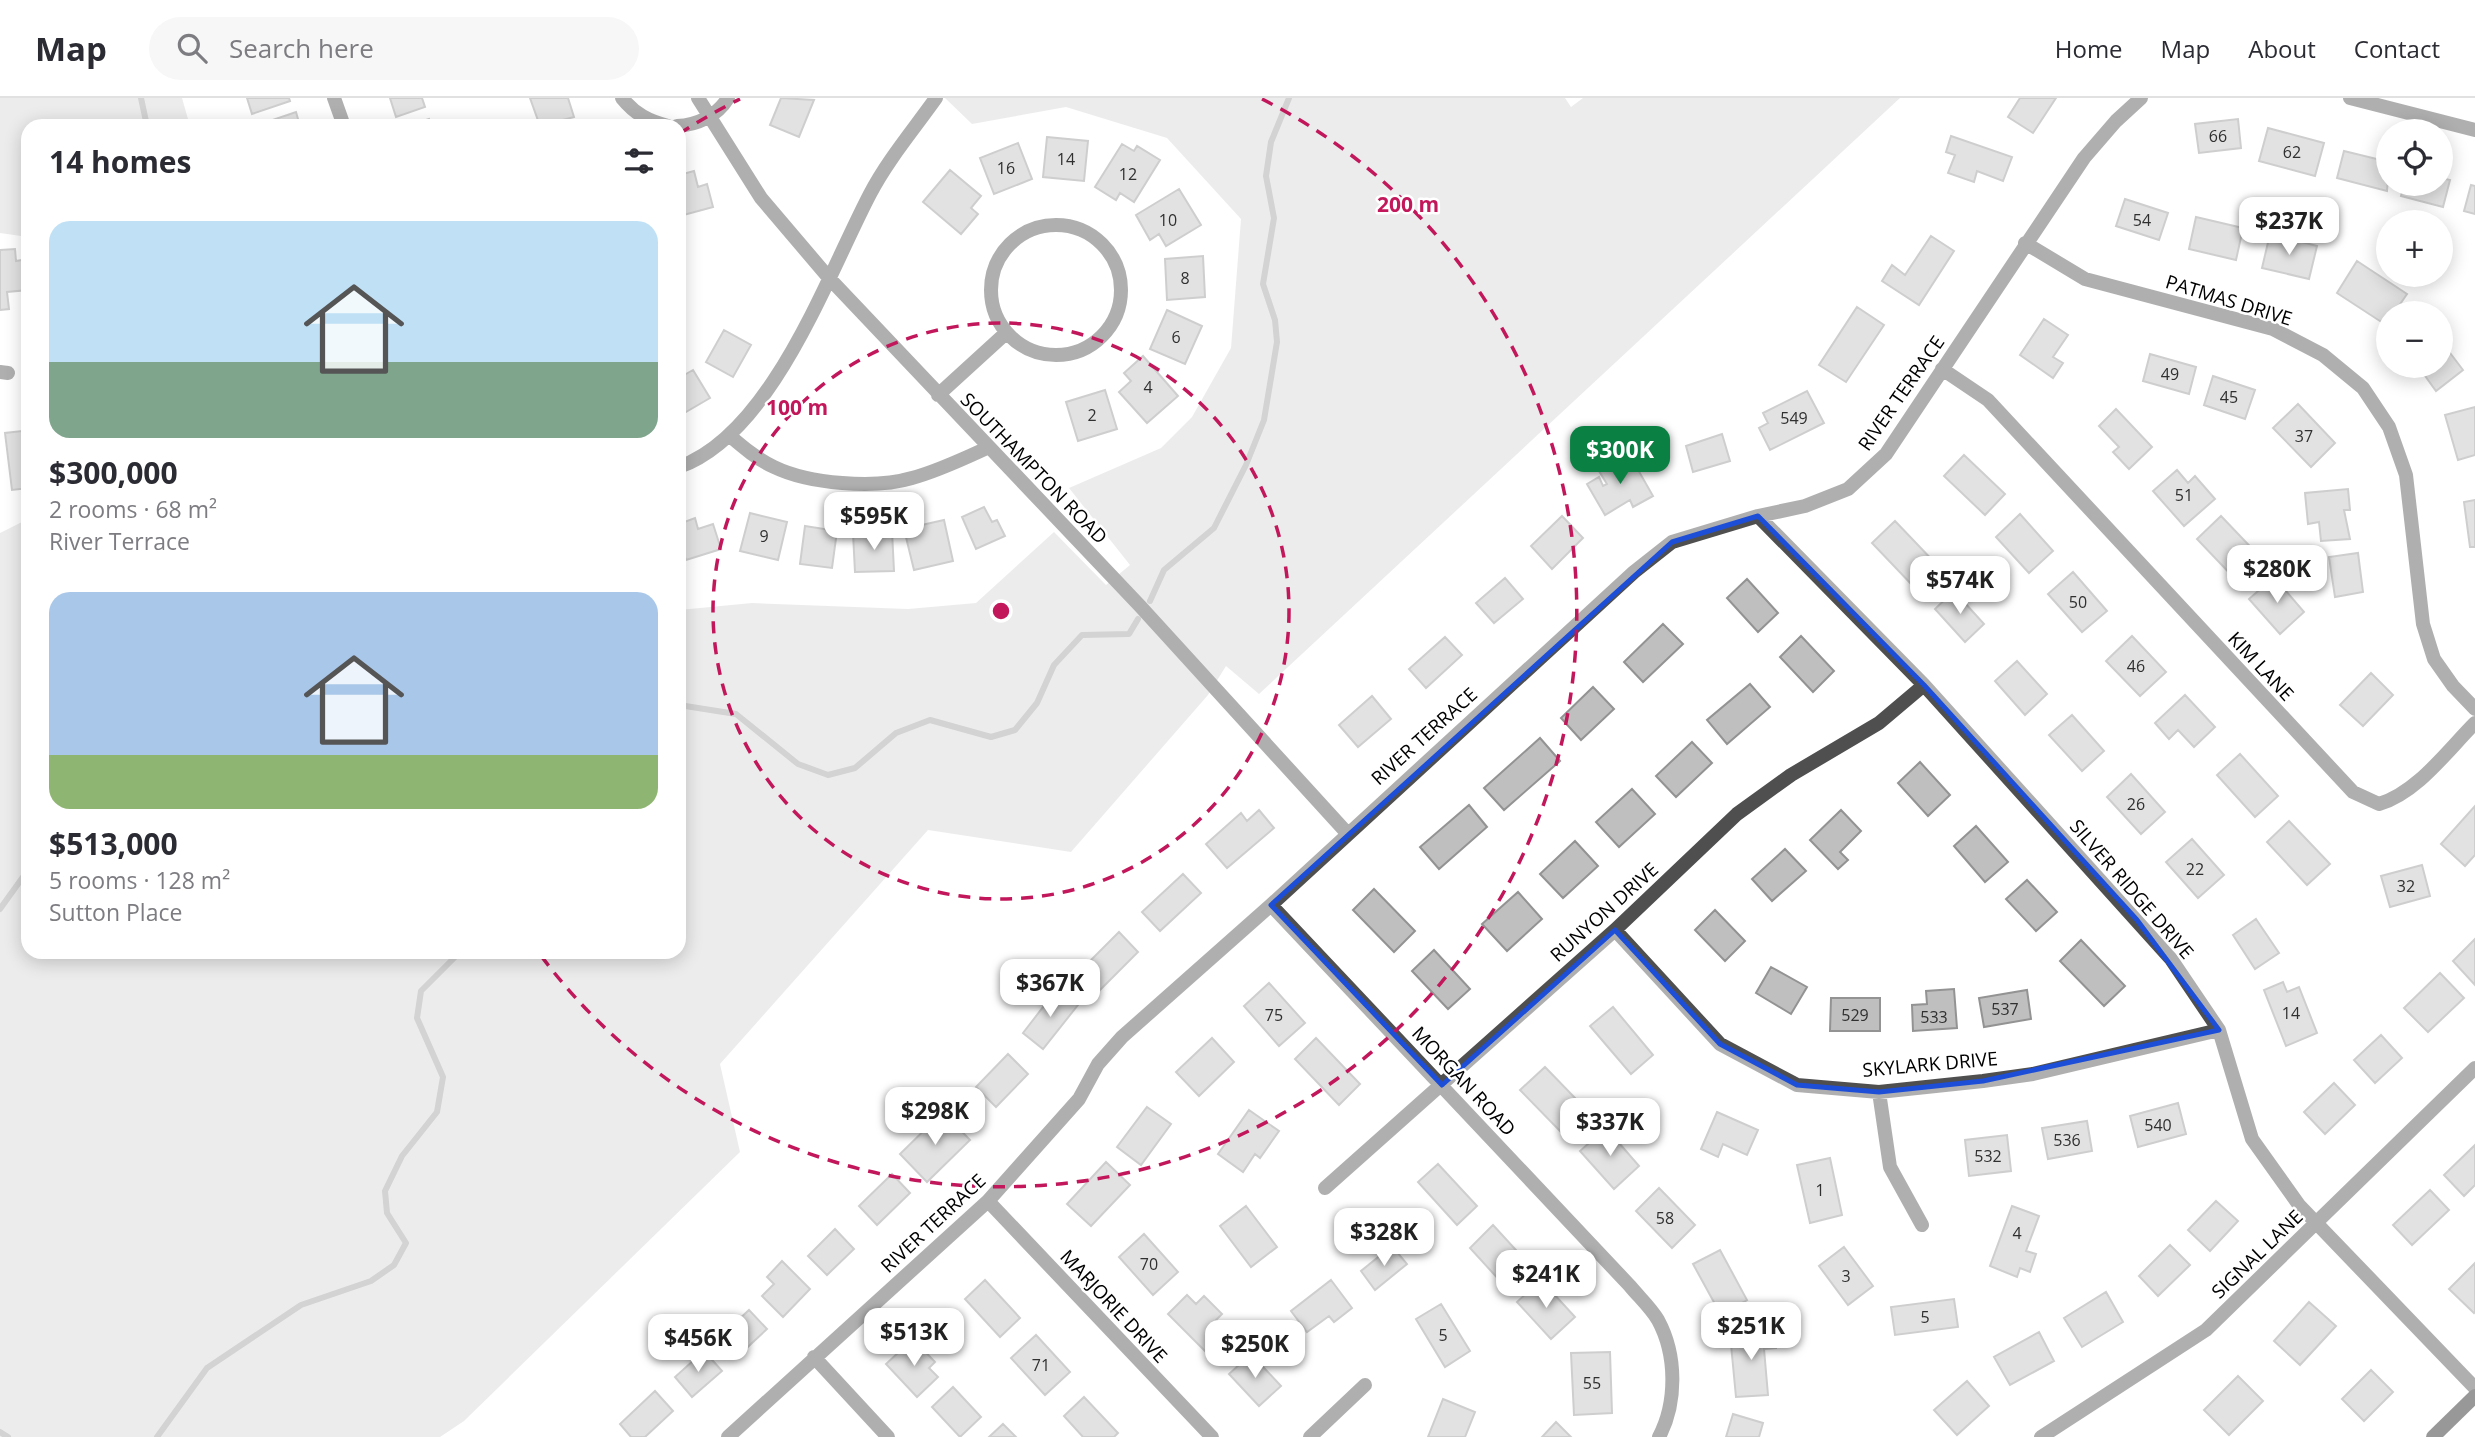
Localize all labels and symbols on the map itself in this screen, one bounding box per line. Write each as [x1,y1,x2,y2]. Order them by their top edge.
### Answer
house number: 66 [2209,125,2227,147]
house number: 62 [2283,141,2301,163]
house number: 14 [1057,148,1075,170]
house number: 16 [997,157,1015,179]
house number: 12 [1119,163,1137,185]
text: 200 m [1377,190,1439,218]
pin: $237K [2240,198,2338,257]
house number: 10 [1159,209,1177,231]
house number: 54 [2133,209,2151,231]
house number: 8 [1180,267,1190,289]
street label: PATMAS DRIVE [2163,268,2295,332]
house number: 6 [1171,326,1181,348]
street label: RIVER TERRACE [1852,330,1950,456]
house number: 49 [2161,363,2179,385]
house number: 4 [1143,376,1153,398]
house number: 45 [2220,386,2238,408]
street label: SOUTHAMPTON ROAD [955,387,1113,549]
text: 100 m [766,393,828,421]
house number: 2 [1087,404,1097,426]
house number: 549 [1780,407,1808,429]
house number: 37 [2295,425,2313,447]
pin: $300K [1571,426,1669,486]
house number: 51 [2175,484,2193,506]
pin: $595K [825,492,923,552]
house number: 9 [759,525,769,547]
pin: $280K [2228,546,2326,605]
pin: $574K [1911,556,2009,616]
house number: 50 [2069,591,2087,613]
centre of rings [989,599,1013,623]
street label: KIM LANE [2222,626,2300,706]
house number: 46 [2127,655,2145,677]
street label: RIVER TERRACE [1365,681,1483,791]
house number: 26 [2127,793,2145,815]
street label: SILVER RIDGE DRIVE [2064,814,2200,964]
street label: RUNYON DRIVE [1544,856,1664,968]
house number: 22 [2186,858,2204,880]
house number: 32 [2397,875,2415,897]
pin: $367K [1001,960,1099,1019]
house number: 537 [1991,998,2019,1020]
house number: 14 [2282,1002,2300,1024]
house number: 75 [1265,1004,1283,1026]
house number: 529 [1841,1004,1869,1026]
house number: 533 [1920,1006,1948,1028]
street label: MORGAN ROAD [1406,1021,1522,1141]
street label: SKYLARK DRIVE [1861,1045,1999,1083]
pin: $298K [886,1088,984,1147]
pin: $337K [1561,1098,1659,1158]
house number: 540 [2144,1114,2172,1136]
house number: 536 [2053,1129,2081,1151]
house number: 532 [1974,1145,2002,1167]
street label: RIVER TERRACE [875,1168,991,1278]
house number: 1 [1815,1179,1825,1201]
street label: SIGNAL LANE [2206,1204,2308,1304]
house number: 58 [1656,1207,1674,1229]
pin: $328K [1335,1208,1433,1268]
house number: 4 [2012,1222,2022,1244]
street label: MARJORIE DRIVE [1055,1244,1173,1368]
pin: $241K [1497,1250,1595,1310]
house number: 70 [1140,1253,1158,1275]
house number: 3 [1841,1265,1851,1287]
pin: $251K [1702,1302,1800,1362]
house number: 5 [1920,1306,1930,1328]
pin: $513K [865,1308,963,1368]
pin: $456K [649,1314,747,1374]
pin: $250K [1206,1320,1304,1380]
house number: 5 [1438,1324,1448,1346]
house number: 71 [1032,1354,1050,1376]
house number: 55 [1583,1372,1601,1394]

